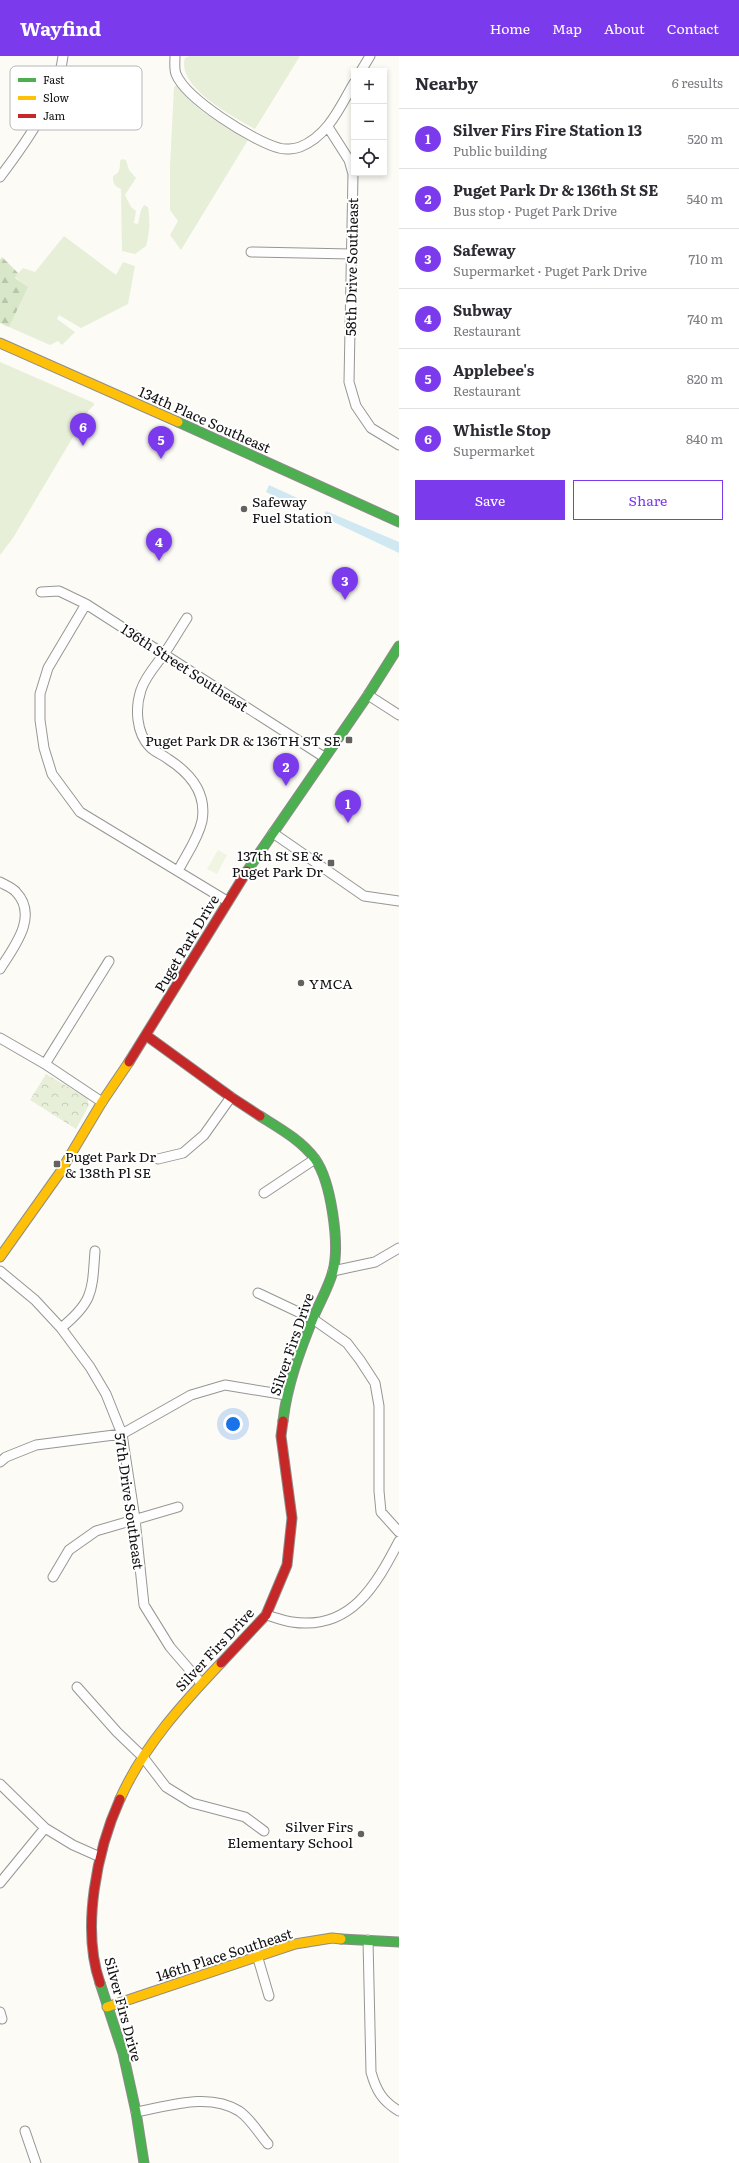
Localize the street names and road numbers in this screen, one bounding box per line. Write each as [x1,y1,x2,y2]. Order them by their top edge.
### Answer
street label: 58th Drive Southeast [340,197,362,336]
street label: 134th Place Southeast [136,381,274,457]
street label: 136th Street Southeast [118,618,253,716]
street label: Puget Park Drive [149,890,223,996]
street label: Silver Firs Drive [264,1290,318,1398]
street label: 57th Drive Southeast [111,1431,150,1571]
street label: Silver Firs Drive [170,1603,258,1695]
street label: 146th Place Southeast [153,1922,295,1985]
street label: Silver Firs Drive [100,1955,148,2063]

